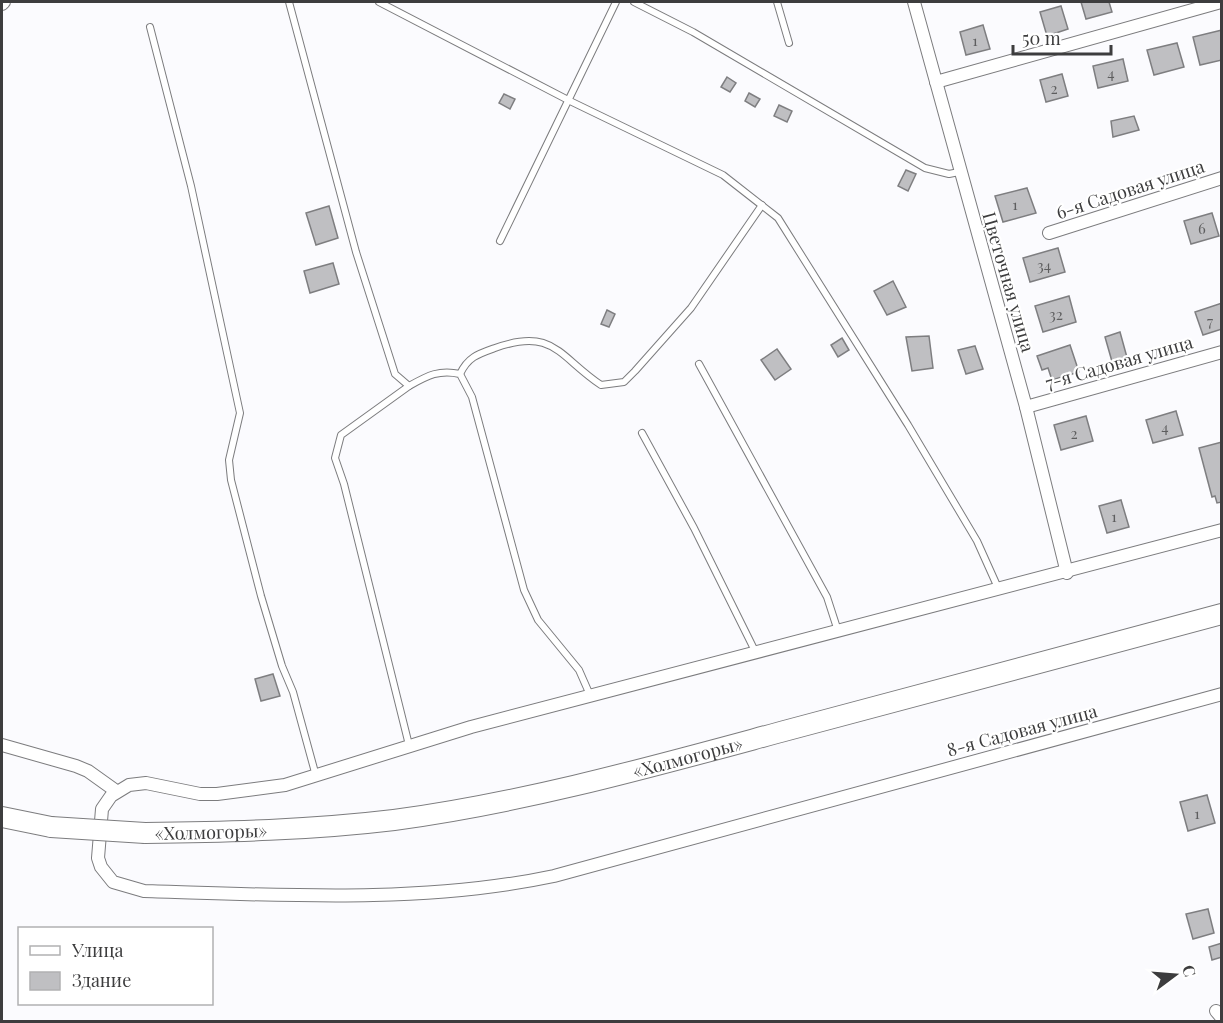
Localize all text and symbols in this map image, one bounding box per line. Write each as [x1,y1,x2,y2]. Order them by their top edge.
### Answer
scale bar [1013,18,1110,56]
text: 50 m [1022,26,1061,50]
house number: 1 [972,30,978,50]
house number: 4 [1107,63,1115,83]
house number: 2 [1050,78,1058,98]
street label: 6-я Садовая улица [1053,154,1207,224]
house number: 1 [1012,194,1018,214]
street label: Цветочная улица [978,209,1040,355]
house number: 6 [1198,218,1206,238]
house number: 34 [1037,255,1051,275]
house number: 32 [1049,304,1063,324]
house number: 7 [1207,311,1213,331]
street label: 7-я Садовая улица [1042,329,1196,395]
house number: 4 [1161,417,1169,437]
house number: 2 [1070,423,1078,443]
house number: 1 [1111,506,1117,526]
street label: 8-я Садовая улица [944,698,1100,762]
street label: «Холмогоры» [630,731,745,783]
house number: 1 [1194,803,1200,823]
street label: «Холмогоры» [154,818,268,845]
legend [18,927,213,1005]
text: Улица [71,938,123,962]
north arrow [1145,945,1205,1005]
text: С [1178,962,1202,979]
text: Здание [72,968,131,992]

